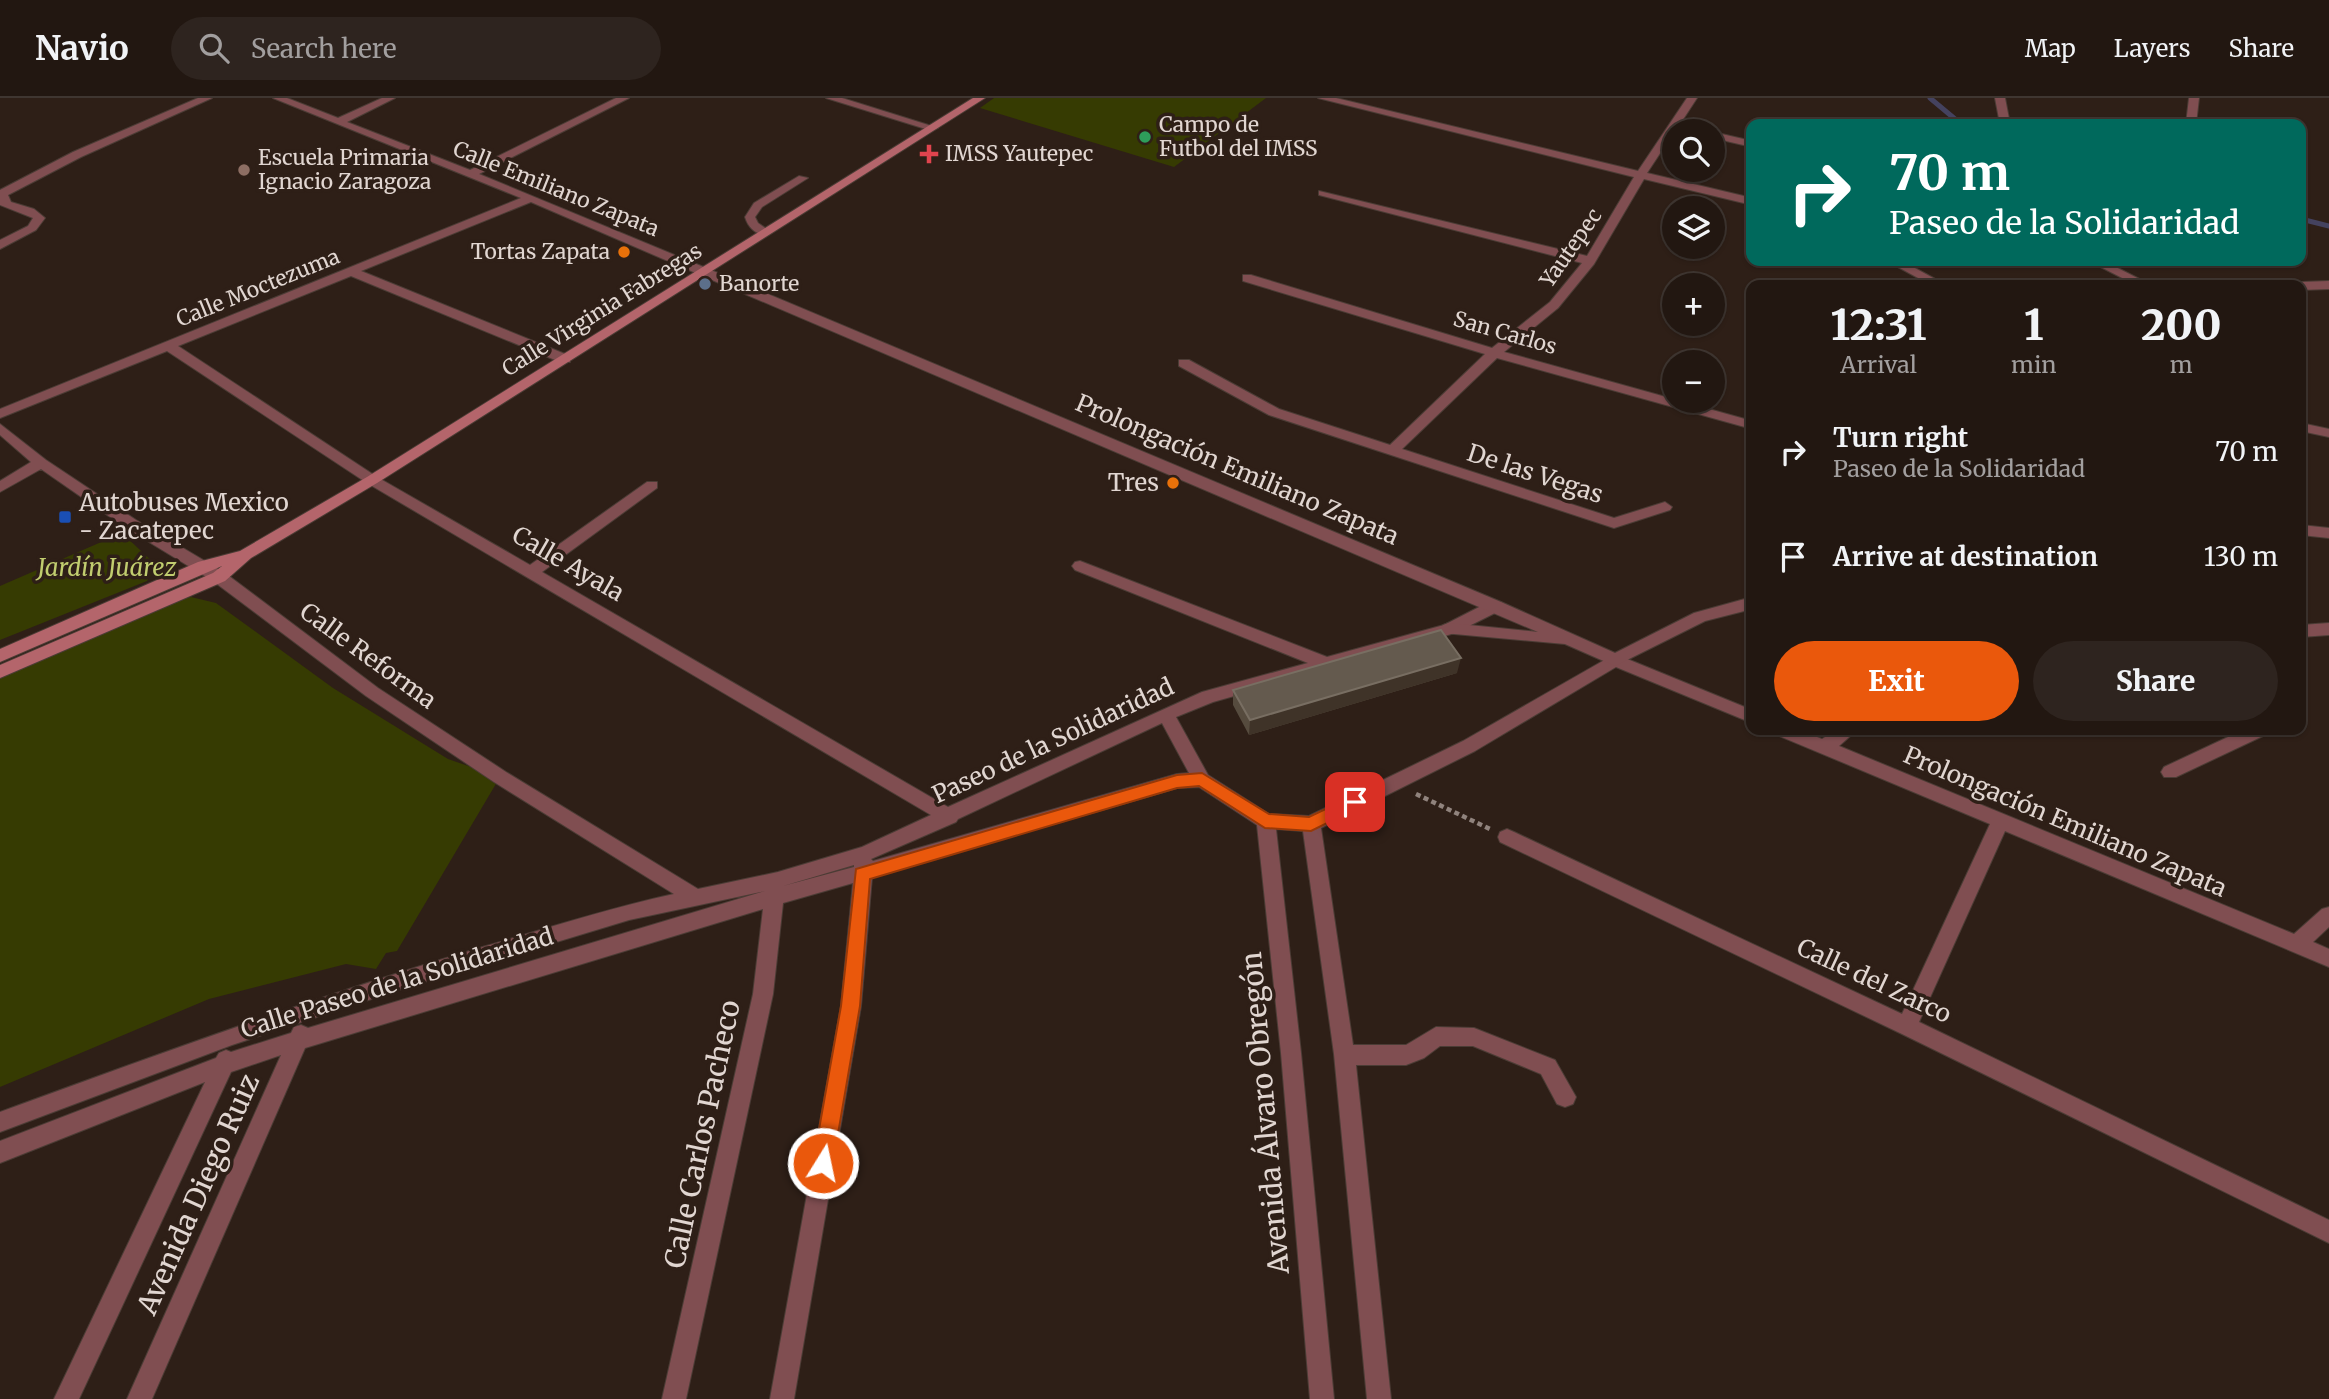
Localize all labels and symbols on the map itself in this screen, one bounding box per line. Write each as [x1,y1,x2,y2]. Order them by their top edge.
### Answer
place label: Campo de Futbol del IMSS [1159,111,1318,162]
marker: Campo de Futbol del IMSS [1137,129,1153,145]
street label: Calle Emiliano Zapata [449,135,663,242]
place label: IMSS Yautepec [945,140,1093,167]
place label: Escuela Primaria Ignacio Zaragoza [258,144,431,195]
marker: IMSS Yautepec [919,144,939,164]
marker: Escuela Primaria Ignacio Zaragoza [236,162,252,178]
street label: Yautepec [1533,203,1608,293]
street label: Calle Virginia Fabregas [497,237,707,382]
place label: Tortas Zapata [471,238,610,265]
street label: Calle Moctezuma [172,242,343,333]
marker: Tortas Zapata [616,244,632,260]
place label: Banorte [719,270,799,297]
marker: Banorte [697,276,713,292]
street label: San Carlos [1450,305,1560,360]
street label: Prolongación Emiliano Zapata [1071,387,1404,552]
street label: De las Vegas [1463,437,1607,510]
place label: Tres [1108,467,1159,498]
marker: Tres [1165,475,1181,491]
place label: Autobuses Mexico - Zacatepec [78,487,289,546]
marker: Autobuses Mexico - Zacatepec [57,509,73,525]
street label: Calle Ayala [507,519,630,608]
park label: Jardín Juárez [34,552,177,583]
street label: Calle Reforma [294,596,443,716]
street label: Paseo de la Solidaridad [927,671,1179,810]
street label: Prolongación Emiliano Zapata [1899,739,2232,904]
pin [1325,772,1385,832]
street label: Calle Paseo de la Solidaridad [237,920,557,1045]
street label: Calle del Zarco [1792,931,1956,1030]
street label: Avenida Álvaro Obregón [1233,950,1297,1277]
street label: Calle Carlos Pacheco [656,997,748,1271]
street label: Avenida Diego Ruiz [128,1068,267,1321]
position arrow [786,1126,860,1200]

